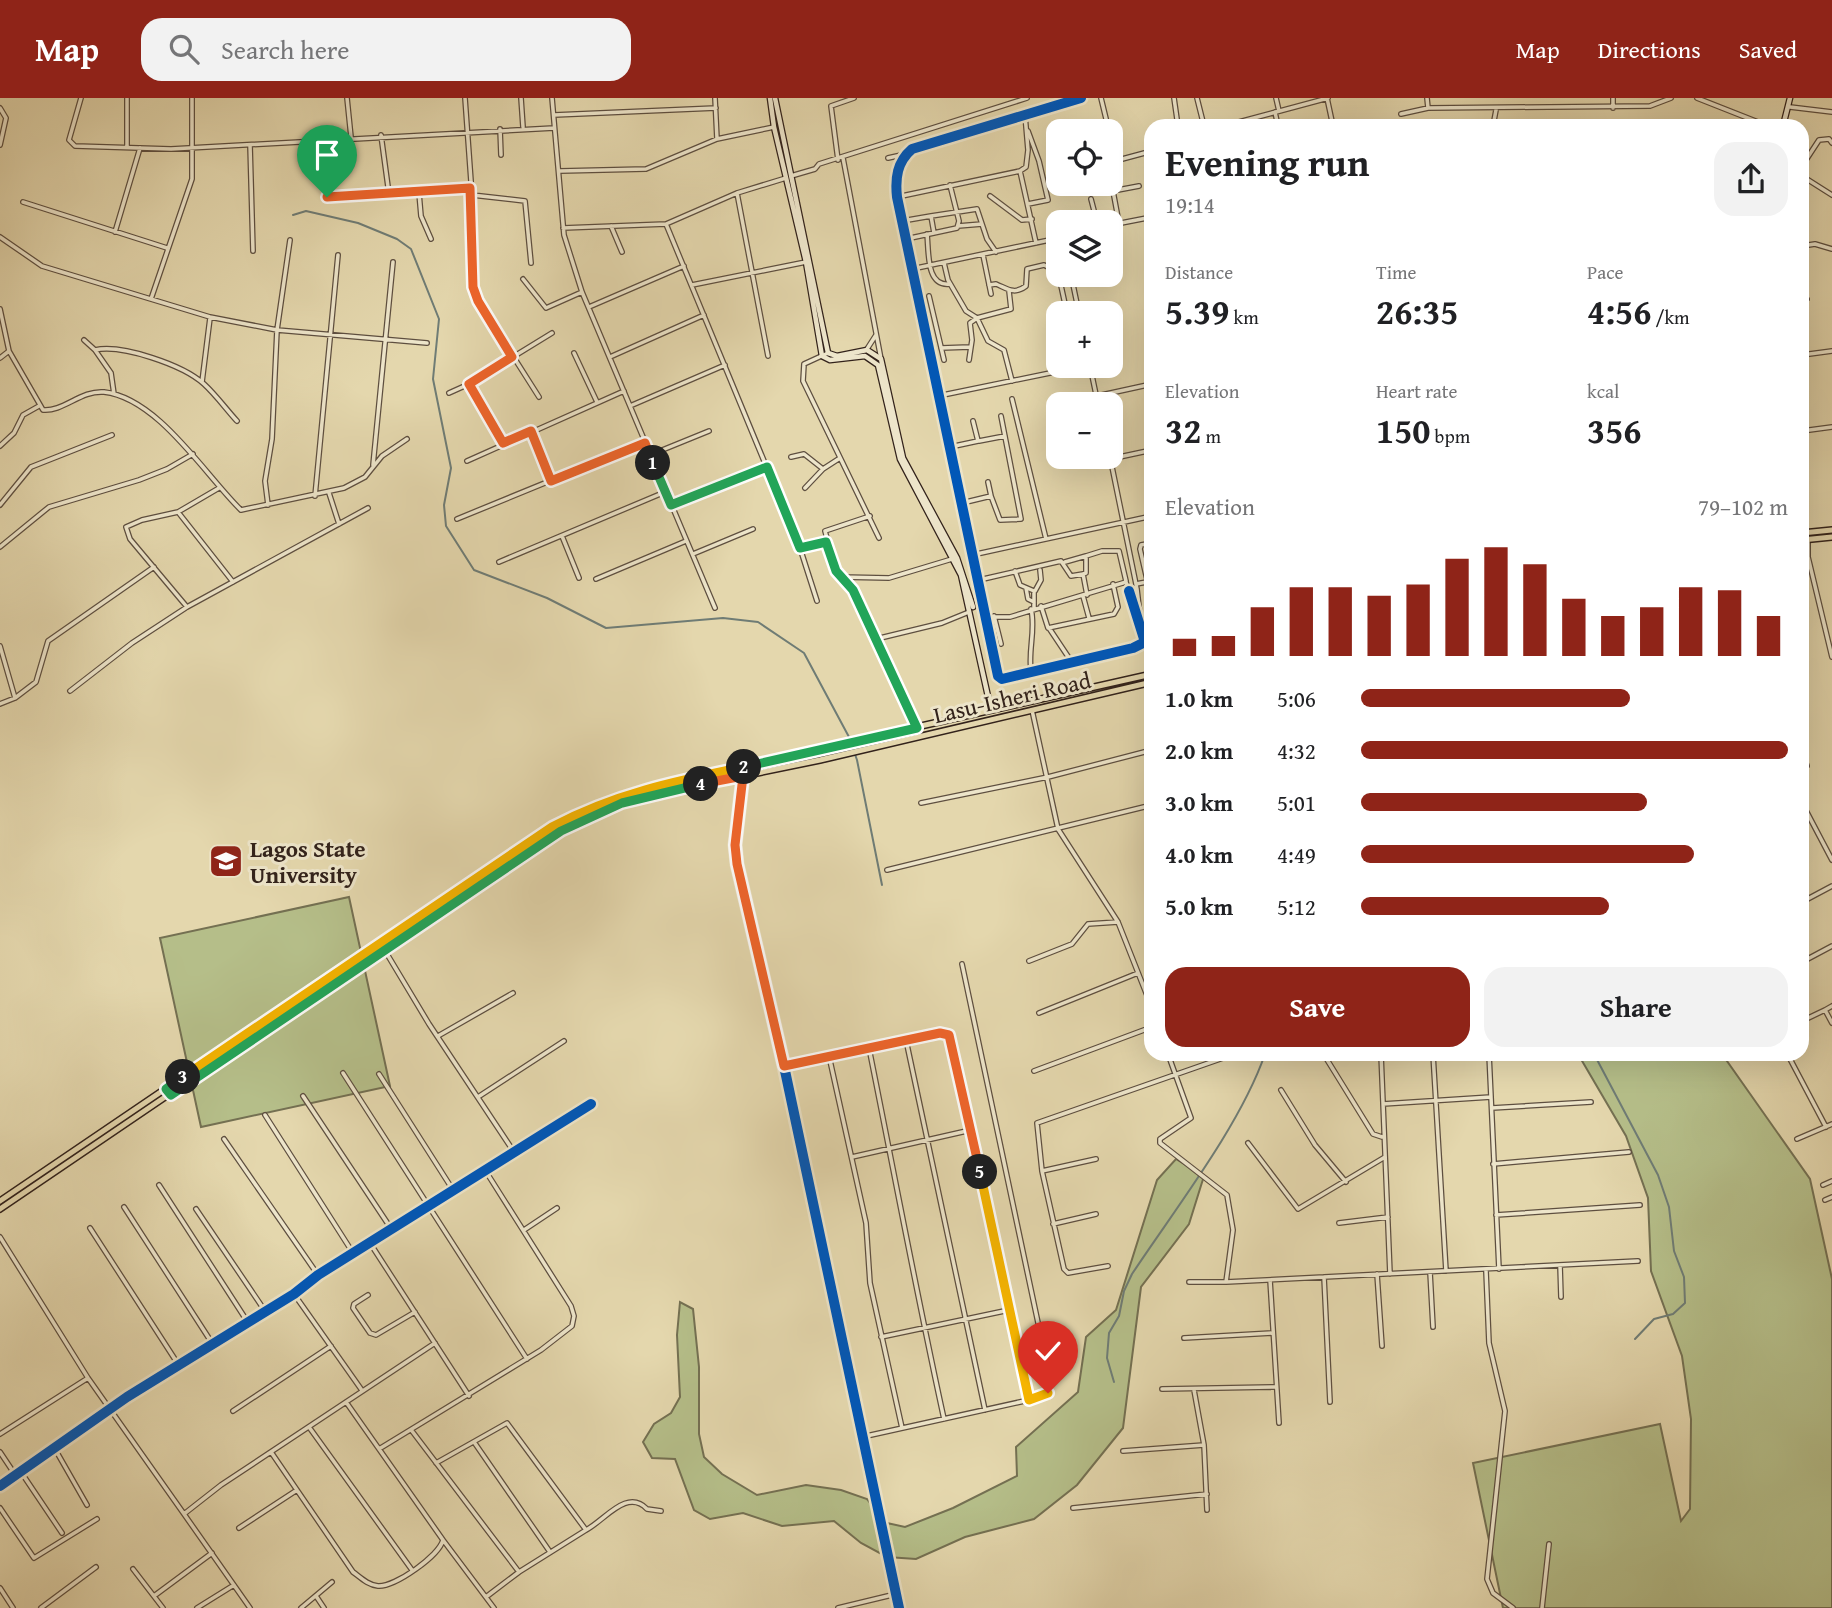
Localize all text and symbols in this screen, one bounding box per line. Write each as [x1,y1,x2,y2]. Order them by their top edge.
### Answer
search box [141,18,631,81]
text: Map [35,25,99,73]
icon: search [165,30,203,68]
text: Search here [221,30,349,69]
text: Map [1516,32,1560,67]
text: Directions [1598,32,1701,67]
text: Saved [1739,32,1797,67]
map controls [1046,119,1123,469]
button: locate [1046,119,1123,196]
pin [297,125,357,197]
text: Evening run [1165,134,1369,190]
icon: arrive [308,136,346,174]
button: share [1714,142,1788,216]
text: 19:14 [1165,188,1215,221]
button: layers [1046,210,1123,287]
text: Distance [1165,258,1233,286]
text: Time [1376,258,1416,286]
text: Pace [1587,258,1624,286]
text: 5.39 [1165,286,1229,337]
text: 26:35 [1376,286,1458,337]
text: 4:56 [1587,286,1651,337]
button: + [1046,301,1123,378]
text: km [1229,303,1259,331]
text: /km [1651,303,1690,331]
text: Elevation [1165,377,1239,405]
text: Heart rate [1376,377,1457,405]
text: kcal [1587,377,1619,405]
button: − [1046,392,1123,469]
text: 32 [1165,405,1201,456]
text: 150 [1376,405,1430,456]
text: 356 [1587,405,1641,456]
text: m [1201,422,1221,450]
text: bpm [1430,422,1470,450]
pin: 1 [636,446,670,480]
text: 1 [648,448,657,476]
text: Elevation [1165,490,1255,523]
text: 79–102 m [1698,490,1788,523]
street label: Lasu-Isheri Road [930,663,1095,731]
text: 1.0 km [1165,682,1233,715]
text: 5:06 [1277,682,1316,715]
text: 2.0 km [1165,734,1233,767]
text: 4:32 [1277,734,1316,767]
pin: 2 [726,750,762,784]
text: 2 [739,752,748,780]
pin: 4 [684,766,718,802]
text: 4 [696,769,705,797]
text: 3.0 km [1165,786,1233,819]
text: 5:01 [1277,786,1316,819]
place label: Lagos State University [250,832,366,891]
text: 4.0 km [1165,838,1233,871]
text: 4:49 [1277,838,1316,871]
school or university icon: Lagos State University [207,842,245,880]
text: 5.0 km [1165,890,1233,923]
text: 5:12 [1277,890,1316,923]
button: Save [1165,967,1470,1047]
button: Share [1484,967,1788,1047]
pin: 3 [166,1060,200,1094]
text: 3 [178,1062,187,1090]
pin: 5 [962,1154,998,1190]
text: 5 [975,1157,984,1185]
pin [1018,1321,1078,1393]
icon: check [1029,1332,1067,1370]

